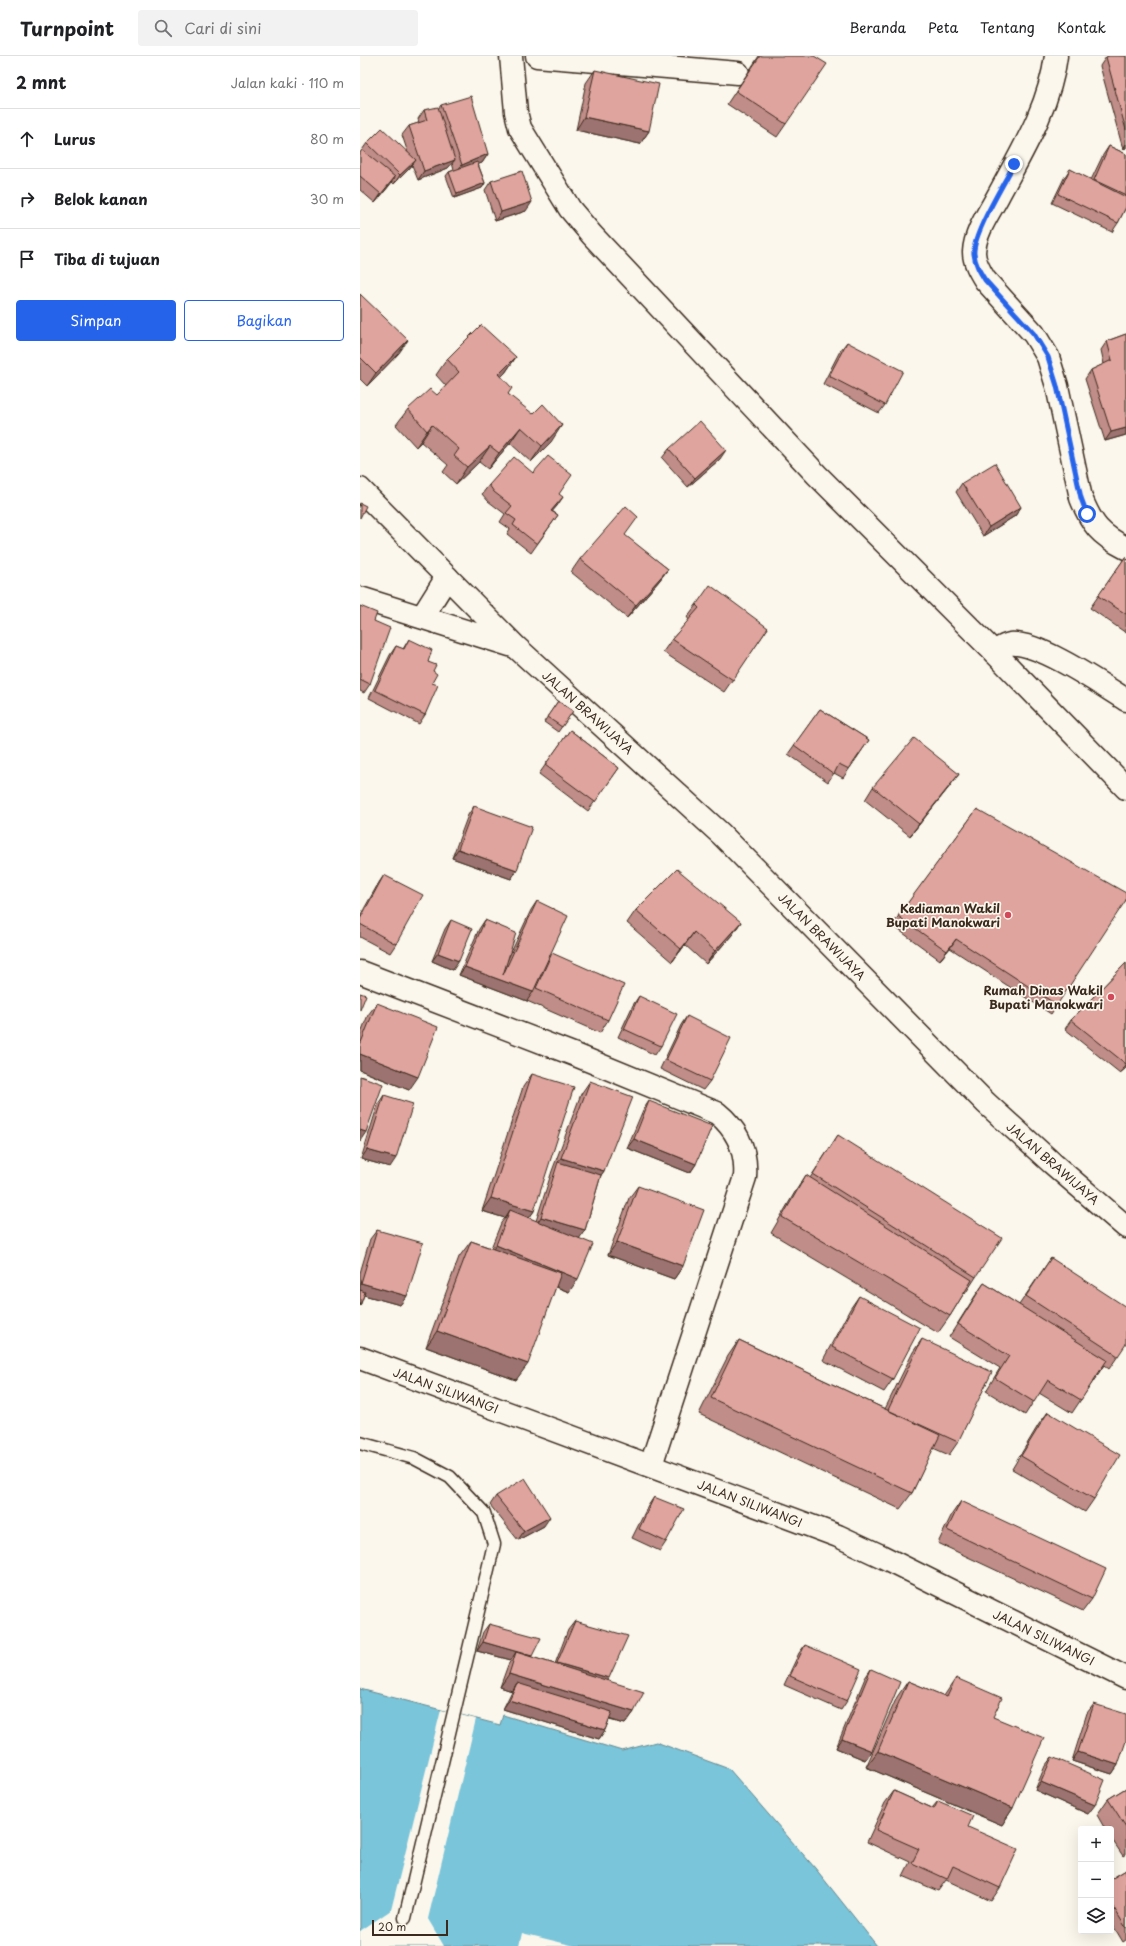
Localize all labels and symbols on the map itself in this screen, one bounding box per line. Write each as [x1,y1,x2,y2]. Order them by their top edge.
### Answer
route end [1005,155,1023,173]
route start [1078,505,1096,523]
street label: JALAN BRAWIJAYA [538,666,638,758]
street label: JALAN BRAWIJAYA [774,888,870,984]
place label: Kediaman Wakil Bupati Manokwari [886,899,1001,931]
marker: Kediaman Wakil Bupati Manokwari [1003,910,1013,920]
place label: Rumah Dinas Wakil Bupati Manokwari [984,981,1104,1013]
marker: Rumah Dinas Wakil Bupati Manokwari [1106,992,1116,1002]
street label: JALAN BRAWIJAYA [1003,1118,1103,1208]
street label: JALAN SILIWANGI [391,1363,501,1417]
street label: JALAN SILIWANGI [695,1475,805,1531]
street label: JALAN SILIWANGI [990,1605,1098,1669]
scale bar [372,1918,448,1937]

